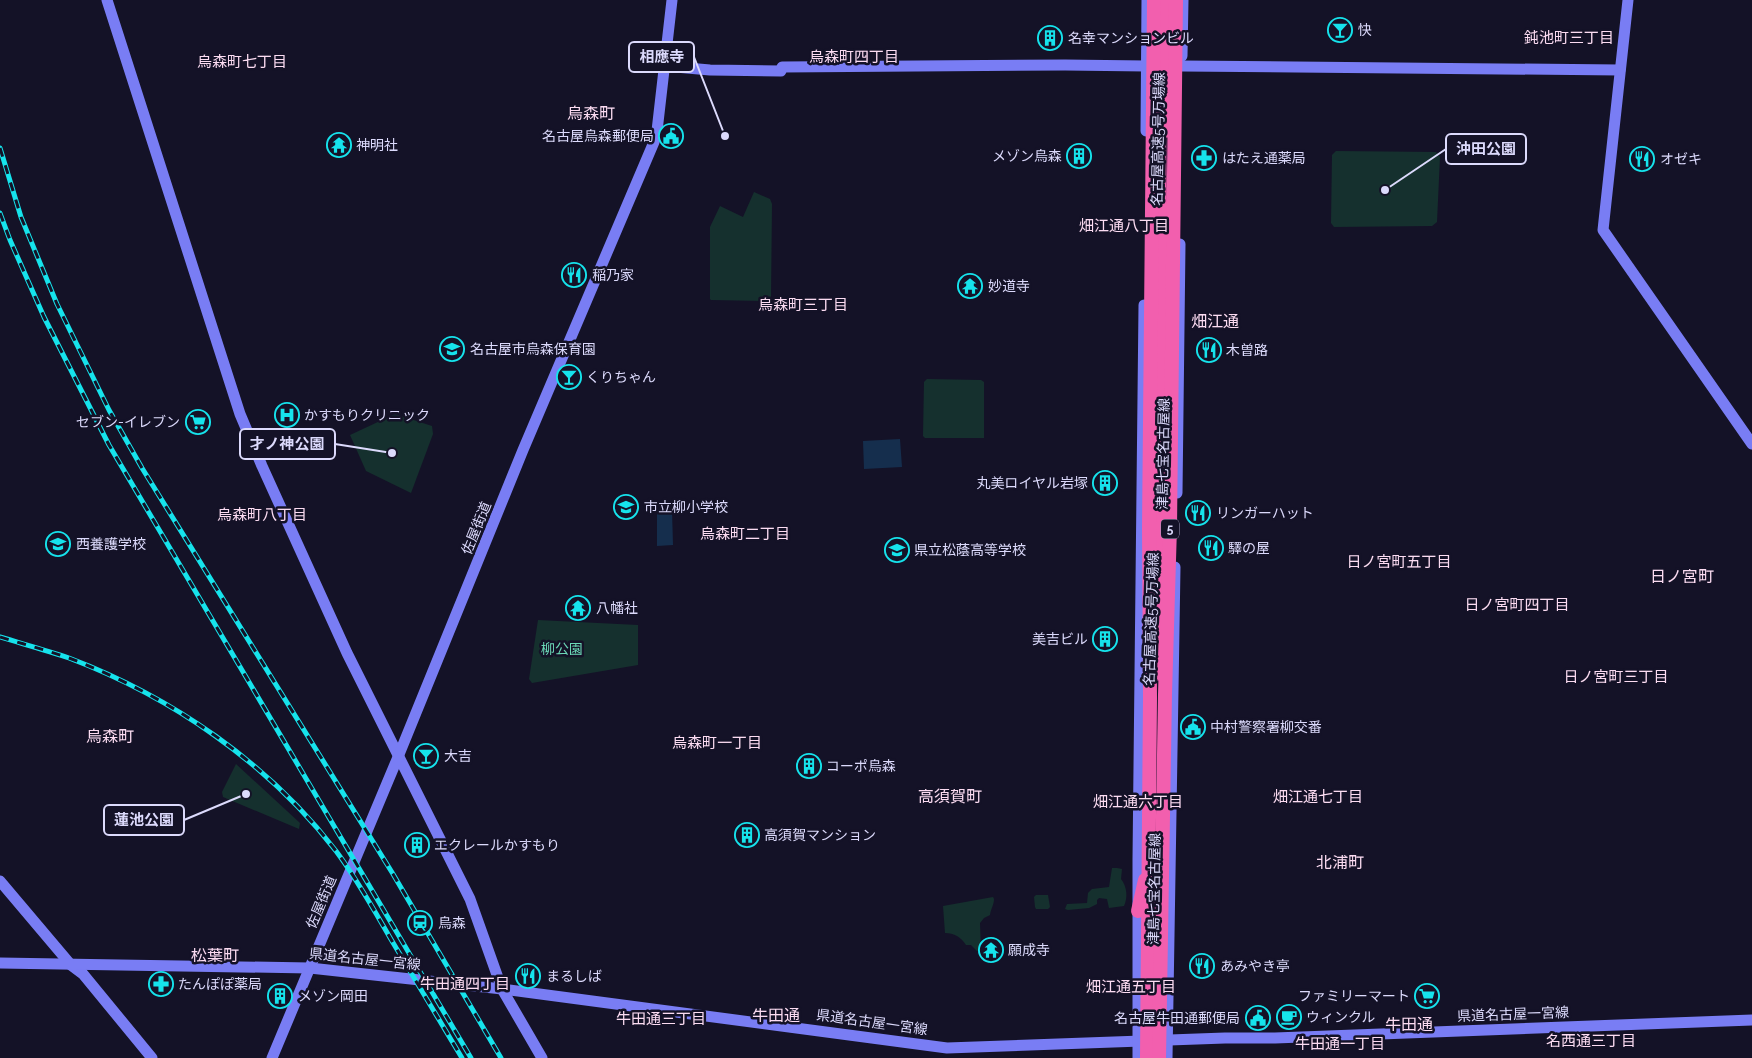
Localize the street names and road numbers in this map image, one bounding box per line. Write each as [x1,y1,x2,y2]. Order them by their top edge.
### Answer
street label: 名古屋高速5号万場線 [1149,72,1167,206]
street label: 津島七宝名古屋線 [1154,398,1172,510]
street label: 佐屋街道 [458,499,494,557]
road number: 5 [1161,520,1179,538]
street label: 名古屋高速5号万場線 [1141,552,1161,686]
street label: 津島七宝名古屋線 [1145,833,1163,945]
street label: 佐屋街道 [303,873,339,931]
street label: 県道名古屋一宮線 [308,945,422,973]
street label: 県道名古屋一宮線 [1457,1004,1569,1024]
street label: 県道名古屋一宮線 [815,1006,929,1038]

